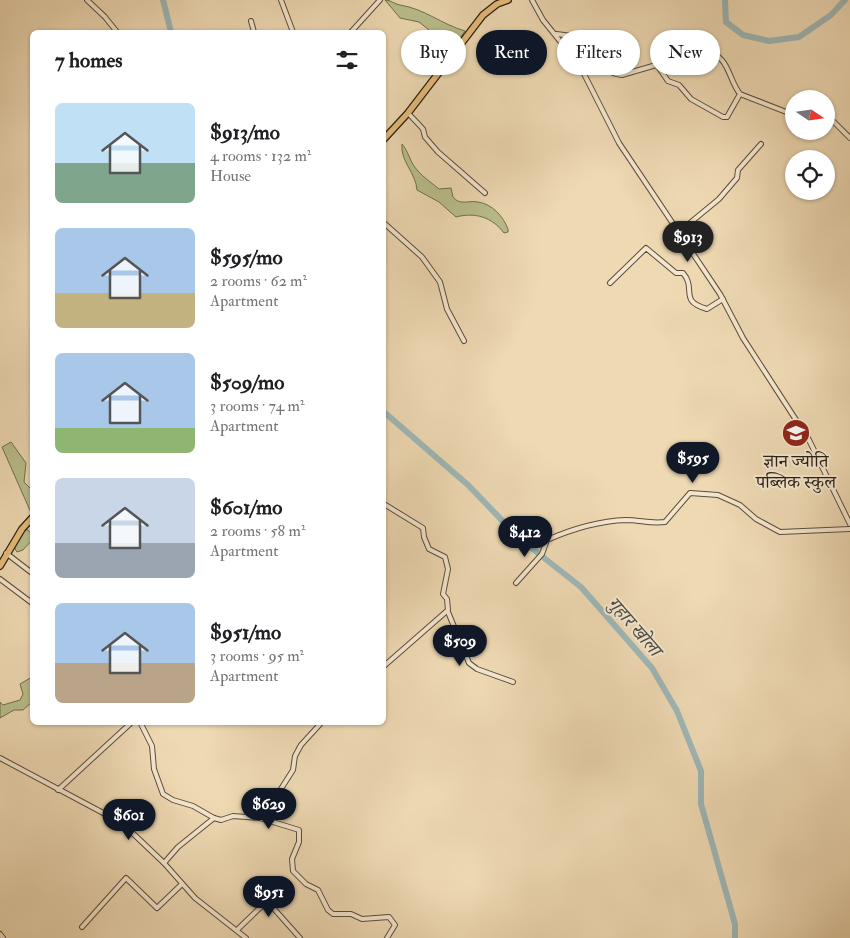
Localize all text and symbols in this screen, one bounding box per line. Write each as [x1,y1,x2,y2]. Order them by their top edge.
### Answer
chip: Buy [401,30,466,75]
chip: Rent [476,30,547,75]
chip: Filters [557,30,640,75]
chip: New [650,30,720,75]
icon: filters [333,46,361,74]
text: 7 homes [55,47,122,74]
north arrow [785,90,835,140]
map controls [785,90,835,200]
text: $913/mo [210,119,280,146]
icon: home [95,123,155,183]
text: 4 rooms · 132 m² [210,146,311,166]
button: locate [785,150,835,200]
text: House [210,166,251,186]
pin: $913 [658,220,718,263]
text: $913 [673,227,703,247]
text: $595/mo [210,244,283,271]
icon: home [95,248,155,308]
text: 2 rooms · 62 m² [210,271,307,291]
text: Apartment [210,291,278,311]
text: $509/mo [210,369,284,396]
icon: home [95,373,155,433]
text: 3 rooms · 74 m² [210,396,304,416]
text: Apartment [210,416,278,436]
school or university icon: ज्ञान ज्योति पब्लिक स्कुल [781,418,811,448]
pin: $595 [663,442,723,484]
text: $595 [677,448,709,468]
place label: ज्ञान ज्योति पब्लिक स्कुल [755,450,837,494]
text: $601/mo [210,494,282,521]
icon: home [95,498,155,558]
pin: $412 [495,516,555,558]
text: 2 rooms · 58 m² [210,521,305,541]
text: $412 [509,522,541,542]
text: Apartment [210,541,278,561]
water label: गुहार खोला [602,592,669,664]
text: $951/mo [210,619,281,646]
icon: home [95,623,155,683]
pin: $509 [430,624,490,667]
text: $509 [444,631,476,651]
text: 3 rooms · 95 m² [210,646,304,666]
text: Apartment [210,666,278,686]
pin: $629 [239,788,299,830]
text: $629 [252,794,286,814]
pin: $601 [99,798,159,841]
text: $601 [114,805,144,825]
pin: $951 [239,876,299,918]
text: $951 [254,882,284,902]

